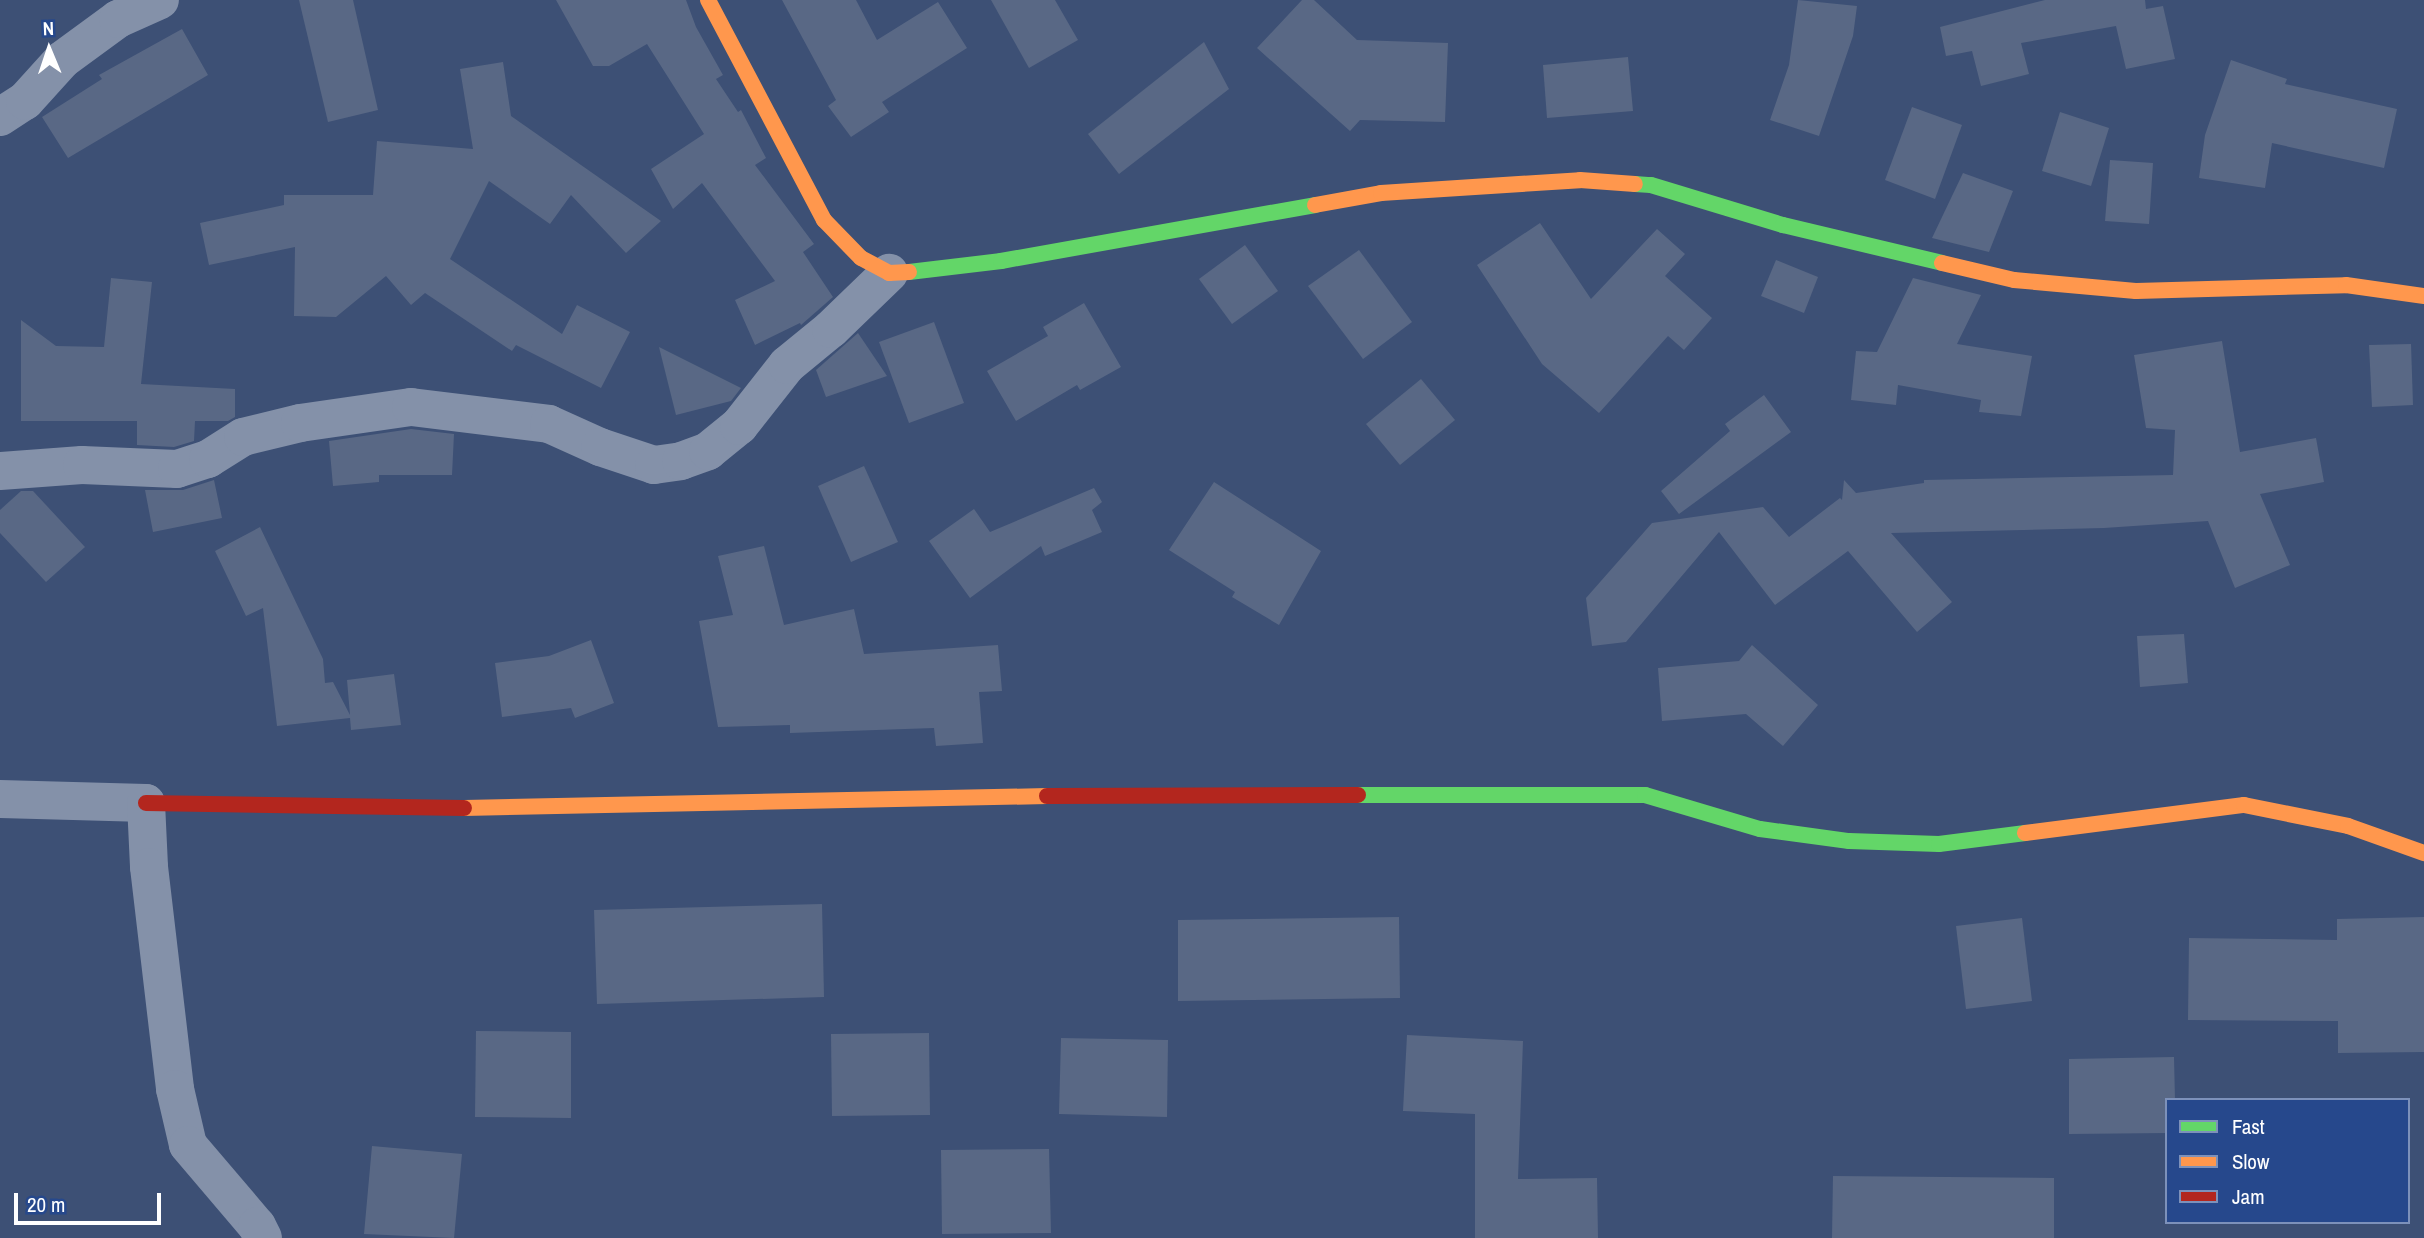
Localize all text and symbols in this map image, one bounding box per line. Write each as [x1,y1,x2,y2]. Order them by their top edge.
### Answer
north arrow [14,14,84,84]
text: N [42,15,54,41]
legend [2165,1098,2410,1224]
text: Fast [2232,1112,2265,1141]
text: Slow [2232,1147,2269,1176]
scale bar [18,1178,164,1222]
text: Jam [2232,1182,2265,1211]
text: 20 m [27,1190,65,1219]

